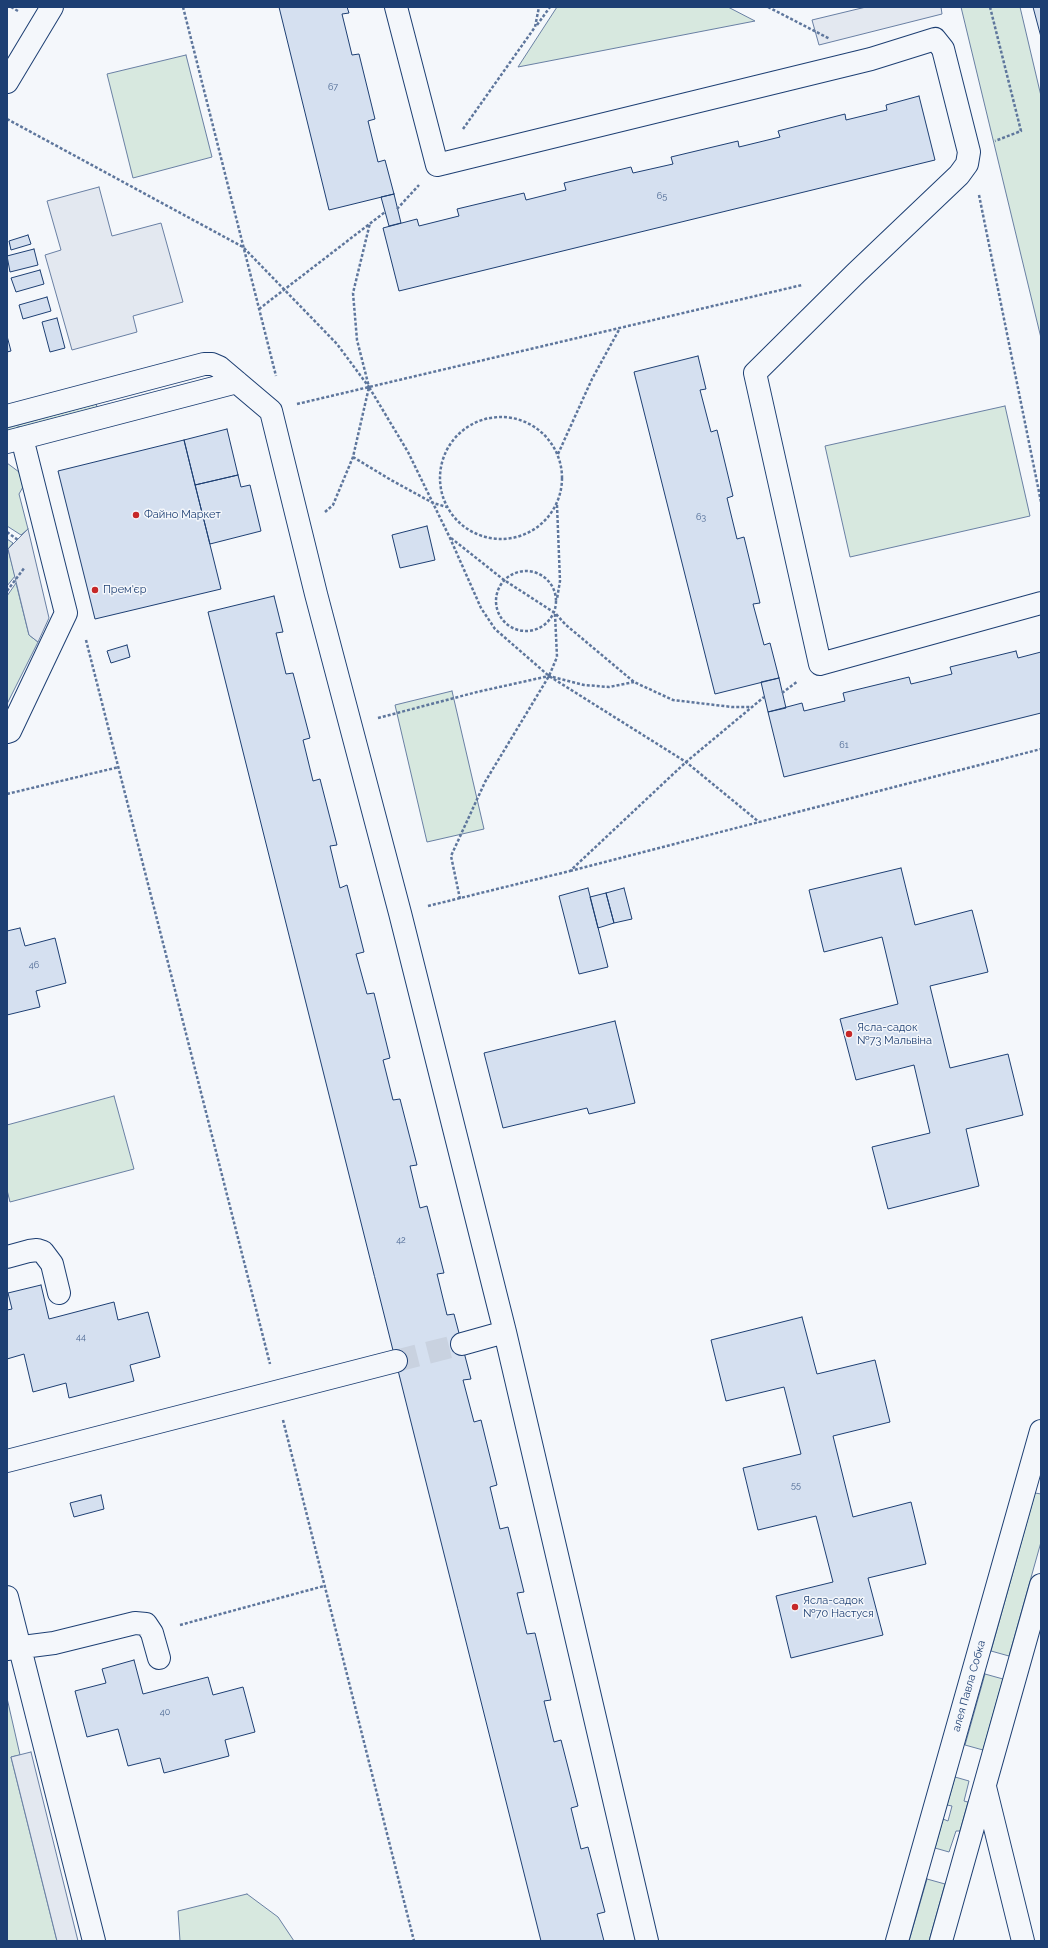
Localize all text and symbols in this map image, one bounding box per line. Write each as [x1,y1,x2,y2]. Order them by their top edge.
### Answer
house number: 67 [328,82,338,92]
house number: 65 [657,191,667,201]
place label: Файно Маркет [144,508,221,522]
marker: Файно Маркет [131,510,141,520]
house number: 63 [696,512,706,522]
place label: Прем'єр [103,583,147,597]
marker: Прем'єр [90,585,100,595]
house number: 61 [839,740,849,750]
house number: 46 [29,960,39,970]
place label: Ясла-садок №73 Мальвіна [857,1021,932,1047]
marker: Ясла-садок №73 Мальвіна [844,1029,854,1039]
house number: 42 [396,1235,406,1245]
house number: 44 [76,1332,86,1342]
house number: 55 [791,1480,801,1490]
place label: Ясла-садок №70 Настуся [803,1594,874,1620]
marker: Ясла-садок №70 Настуся [790,1602,800,1612]
street label: алея Павла Собка [950,1639,988,1733]
house number: 40 [160,1707,170,1717]

